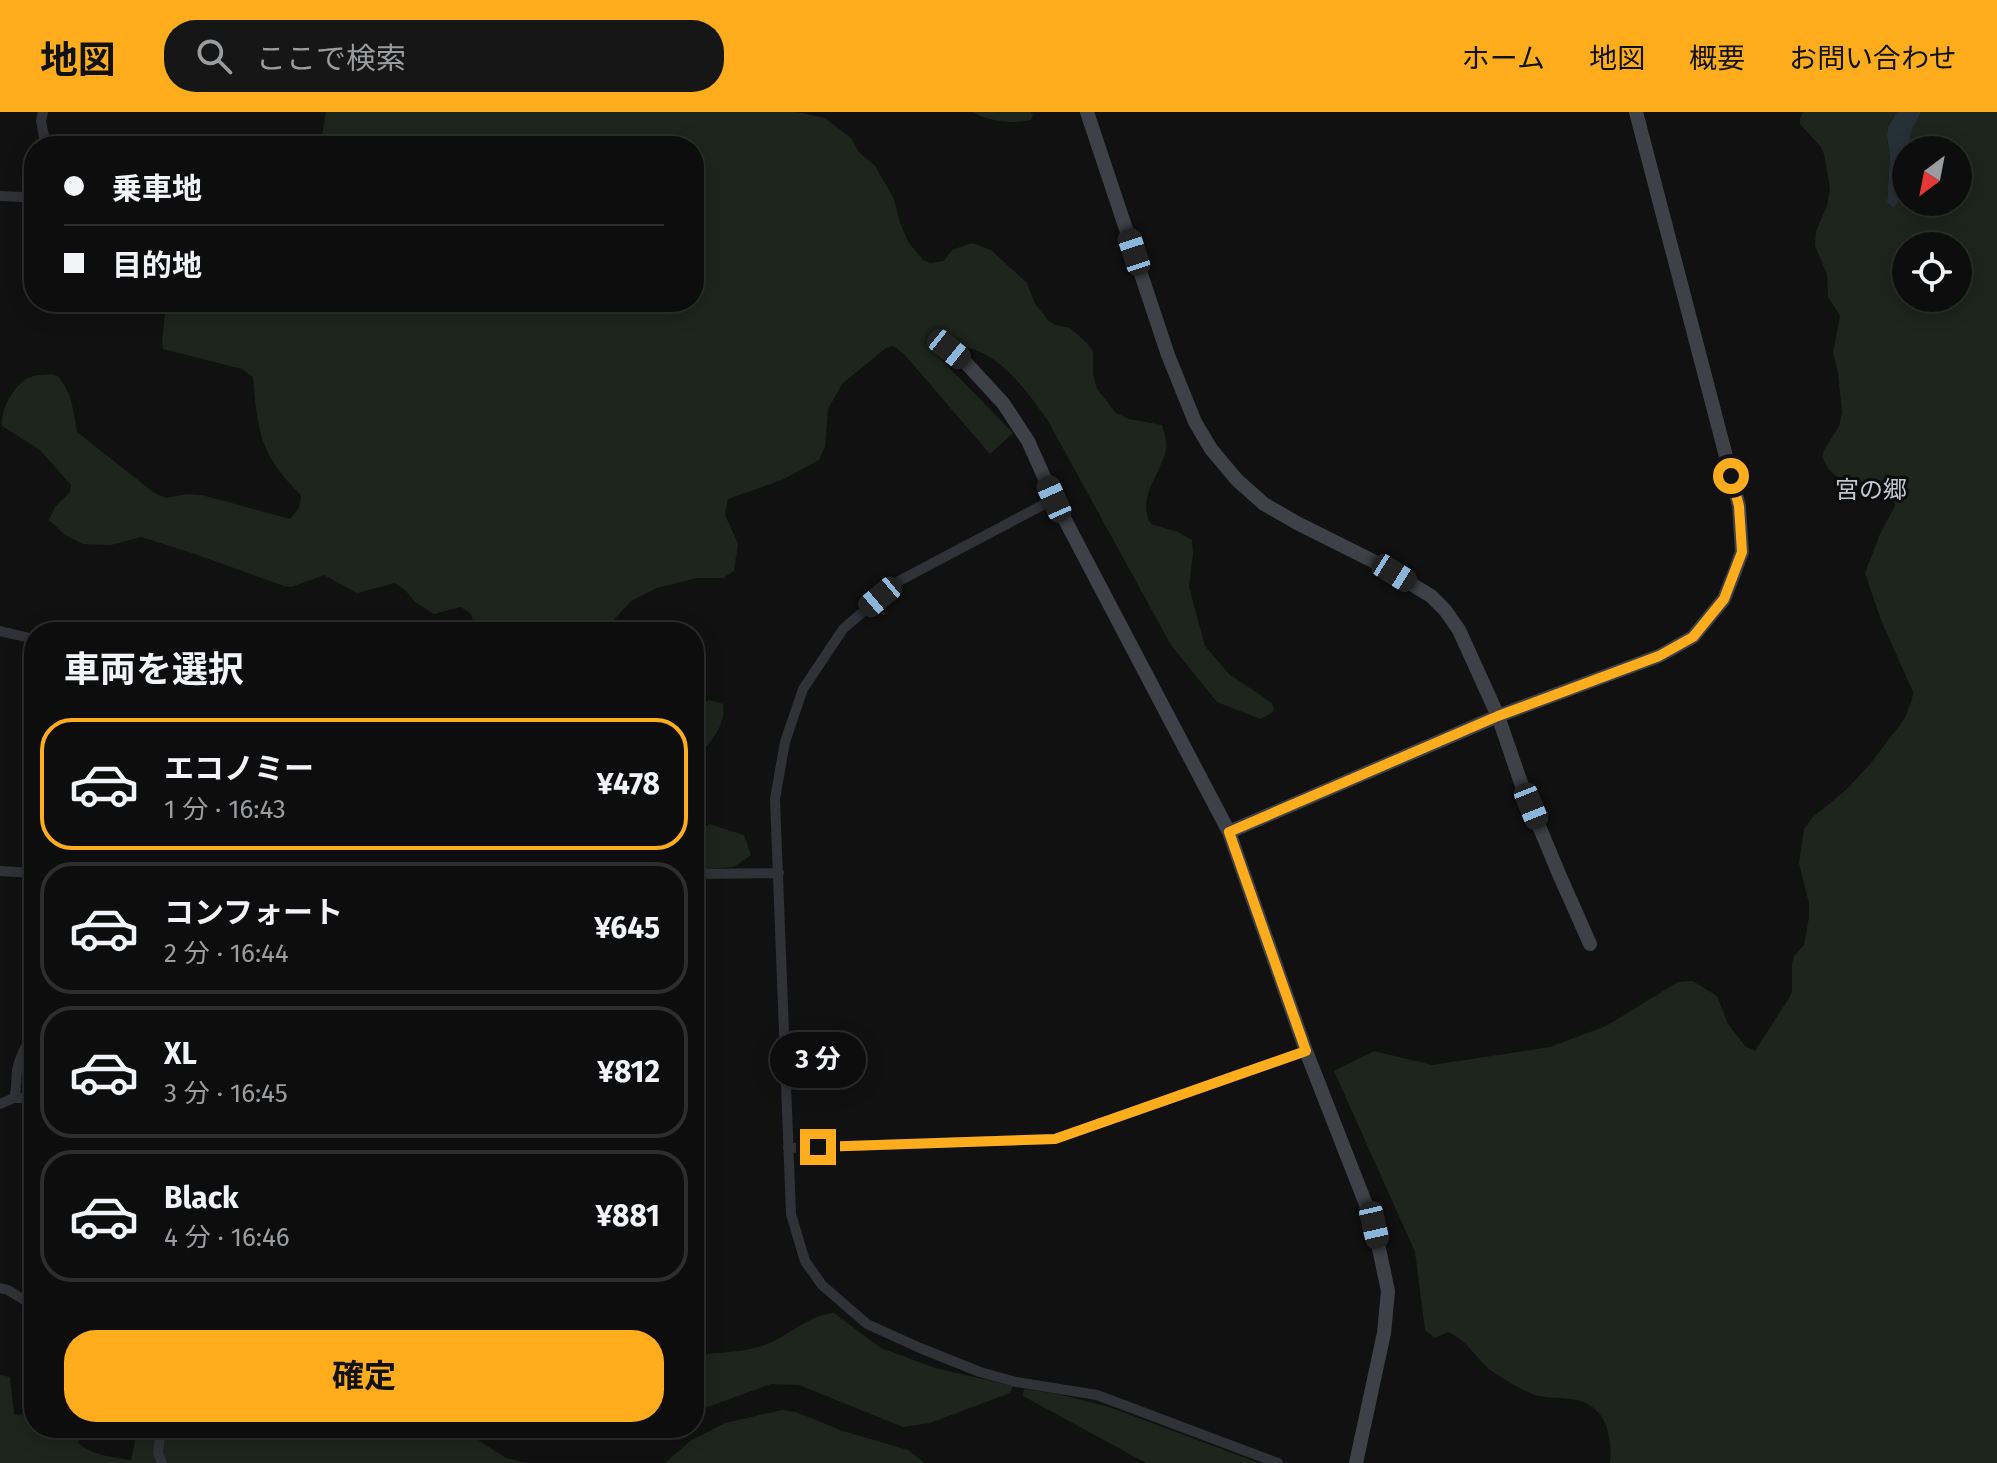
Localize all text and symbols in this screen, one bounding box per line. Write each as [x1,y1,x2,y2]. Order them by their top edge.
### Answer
search box [164,20,724,92]
icon: search [192,34,236,78]
text: 地図 [40,37,116,83]
text: ここで検索 [256,41,406,77]
text: ホーム [1462,42,1545,75]
text: 地図 [1589,42,1645,75]
text: 概要 [1689,42,1745,75]
text: お問い合わせ [1789,42,1957,75]
north arrow [1892,136,1972,216]
map controls [1892,136,1972,312]
text: 乗車地 [112,171,202,207]
car [1115,225,1153,279]
button: locate [1892,232,1972,312]
text: 目的地 [112,248,202,284]
car [923,325,975,373]
route start [1713,458,1749,494]
car [1033,472,1075,526]
district label: 宮の郷 [1835,476,1907,504]
car [1367,550,1421,596]
car [854,572,906,622]
text: 車両を選択 [64,648,244,692]
icon: car [68,748,140,820]
text: エコノミー [164,751,314,787]
text: ¥478 [596,766,660,802]
car [1511,779,1551,833]
text: 1 分 · 16:43 [164,794,286,825]
icon: car [68,892,140,964]
text: コンフォート [164,895,343,931]
text: ¥645 [594,910,660,946]
text: 2 分 · 16:44 [164,938,289,969]
callout: 3 分 [770,1031,866,1087]
icon: car [68,1036,140,1108]
text: XL [164,1036,197,1072]
text: 3 分 [795,1044,841,1075]
text: ¥812 [597,1054,660,1090]
text: 3 分 · 16:45 [164,1078,288,1109]
route end [800,1129,836,1165]
icon: car [68,1180,140,1252]
text: Black [164,1180,239,1216]
text: ¥881 [595,1198,660,1234]
car [1357,1199,1391,1251]
text: 4 分 · 16:46 [164,1222,290,1253]
button: 確定 [64,1330,664,1422]

